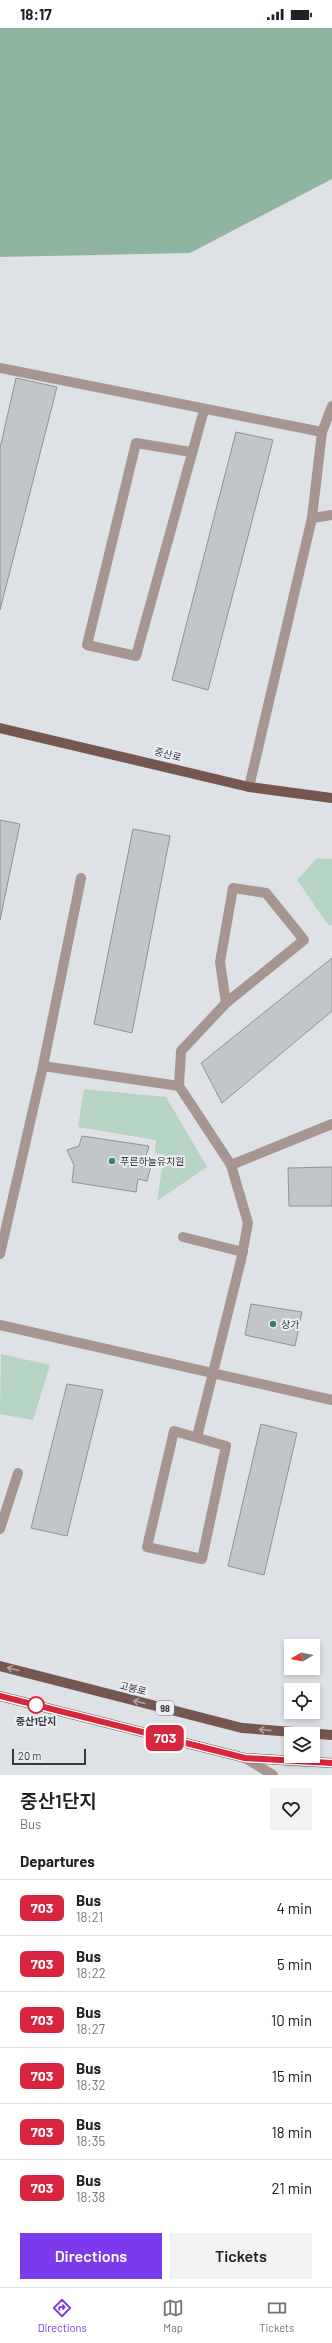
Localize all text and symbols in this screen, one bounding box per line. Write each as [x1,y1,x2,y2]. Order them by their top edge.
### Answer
text: 18:17 [20,5,52,23]
street label: 중산로 [153,745,183,763]
place label: 푸른하늘유치원 [120,1155,184,1167]
marker: 푸른하늘유치원 [107,1156,117,1166]
place label: 상가 [281,1318,299,1330]
marker: 상가 [268,1319,278,1329]
north arrow [284,1639,320,1675]
map controls [284,1639,320,1763]
one-way arrow [6,1665,19,1673]
street label: 고봉로 [118,1679,148,1697]
button: locate [284,1683,320,1719]
marker: 중산1단지 [27,1696,45,1714]
one-way arrow [132,1697,145,1705]
road number: 98 [156,1701,174,1715]
place label: 중산1단지 [16,1715,56,1727]
line badge: 703 [142,1725,188,1751]
one-way arrow [259,1726,272,1733]
button: layers [284,1727,320,1763]
text: 703 [154,1729,176,1746]
scale bar [12,1747,86,1766]
text: 20 m [18,1749,41,1762]
button: heart [270,1788,312,1830]
text: 중산1단지 [20,1789,97,1812]
text: Bus [20,1816,41,1832]
text: Departures [20,1852,95,1870]
text: Bus [76,1891,101,1909]
text: 703 [31,1899,53,1916]
text: 4 min [276,1899,312,1917]
text: 18:21 [76,1909,103,1925]
text: Bus [76,1947,101,1965]
text: 703 [31,1955,53,1972]
text: 5 min [277,1955,312,1973]
text: 18:22 [76,1965,106,1981]
text: Bus [76,2003,101,2021]
text: 703 [31,2011,53,2028]
text: 10 min [271,2011,312,2029]
text: 18:27 [76,2021,105,2037]
text: Bus [76,2059,101,2077]
text: 703 [31,2067,53,2084]
text: 15 min [272,2067,312,2085]
text: 18:32 [76,2077,105,2093]
text: Bus [76,2115,101,2133]
text: 703 [31,2123,53,2140]
text: 18 min [272,2123,312,2141]
text: 18:35 [76,2133,105,2149]
text: Bus [76,2171,101,2189]
text: 703 [31,2179,53,2196]
text: 21 min [272,2179,312,2197]
text: 18:38 [76,2189,105,2205]
button: Directions [20,2233,162,2279]
button: Tickets [170,2233,312,2279]
tab: Directions [38,2297,87,2334]
tab: Map [162,2297,184,2334]
tab: Tickets [259,2297,294,2334]

